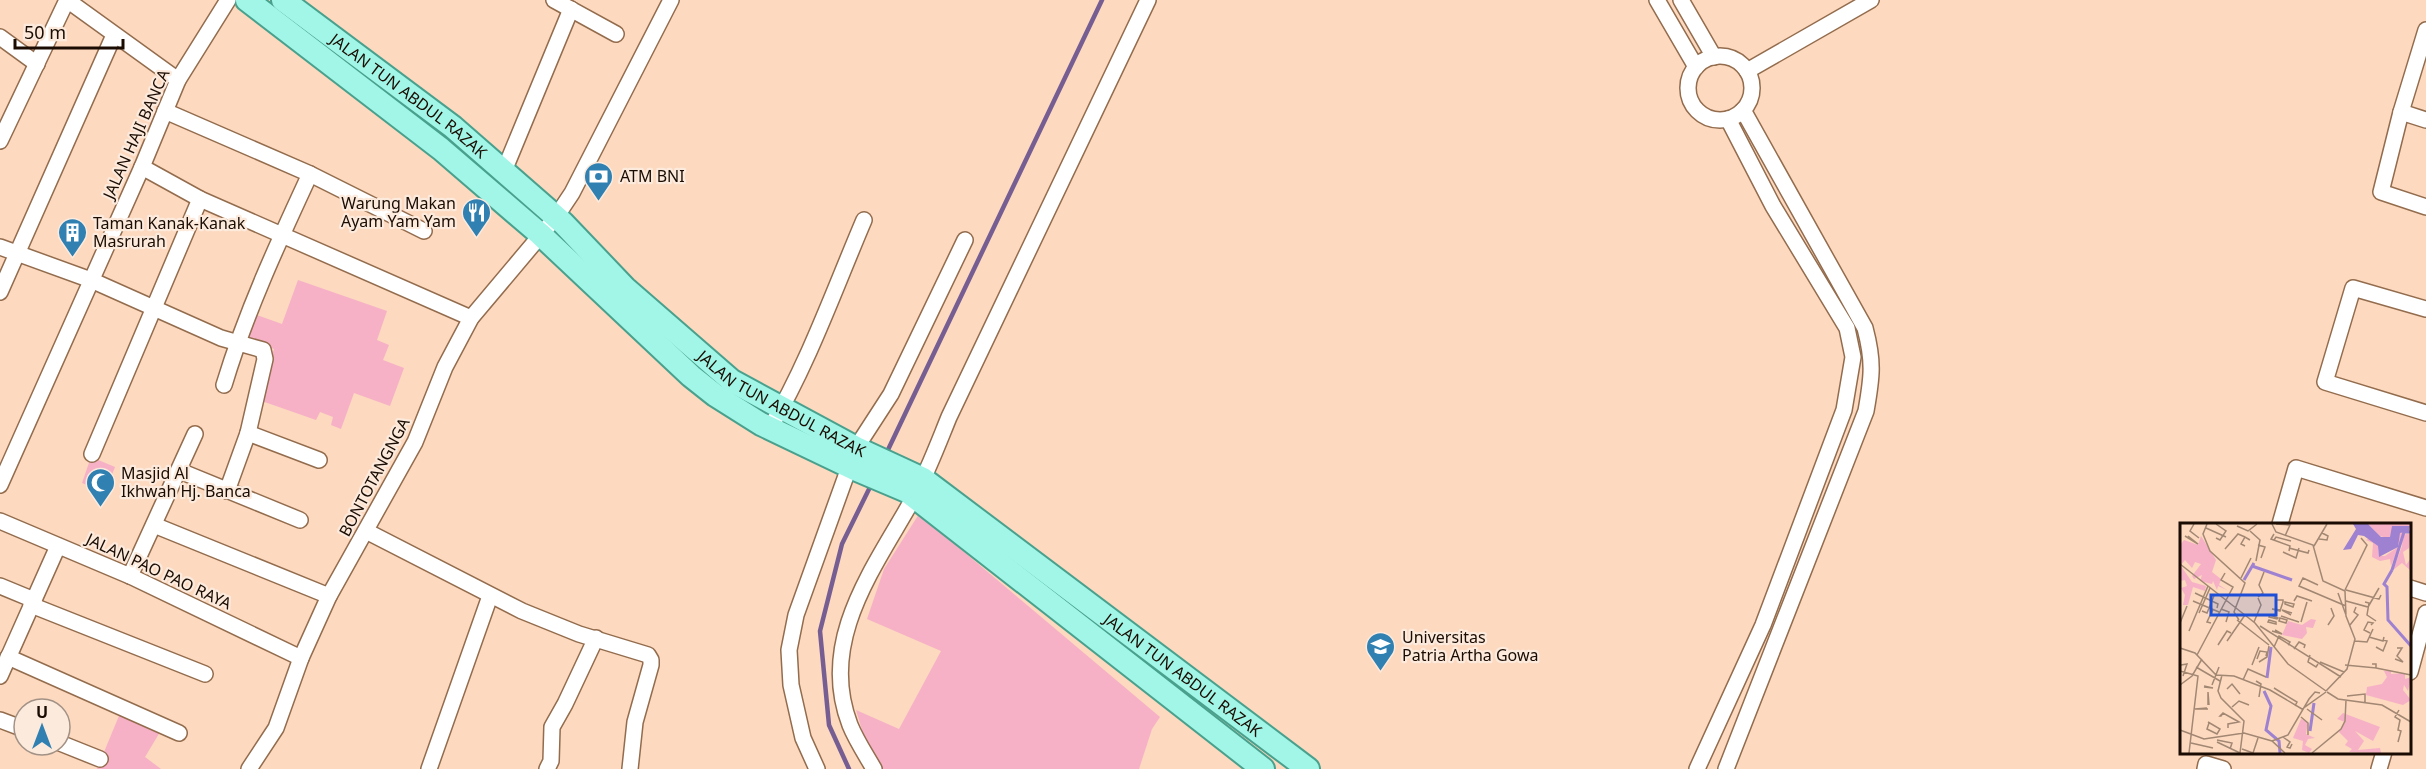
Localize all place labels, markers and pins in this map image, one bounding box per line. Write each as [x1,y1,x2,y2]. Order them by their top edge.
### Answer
bank icon: ATM BNI [583,160,615,202]
place label: ATM BNI [620,165,685,187]
place label: Warung Makan Ayam Yam Yam [341,192,456,232]
restaurant icon: Warung Makan Ayam Yam Yam [461,196,493,238]
place label: Taman Kanak-Kanak Masrurah [93,212,246,252]
building icon: Taman Kanak-Kanak Masrurah [56,216,88,258]
place label: Masjid Al Ikhwah Hj. Banca [121,462,251,502]
mosque icon: Masjid Al Ikhwah Hj. Banca [84,466,116,508]
place label: Universitas Patria Artha Gowa [1402,626,1539,666]
school or university icon: Universitas Patria Artha Gowa [1365,630,1397,672]

